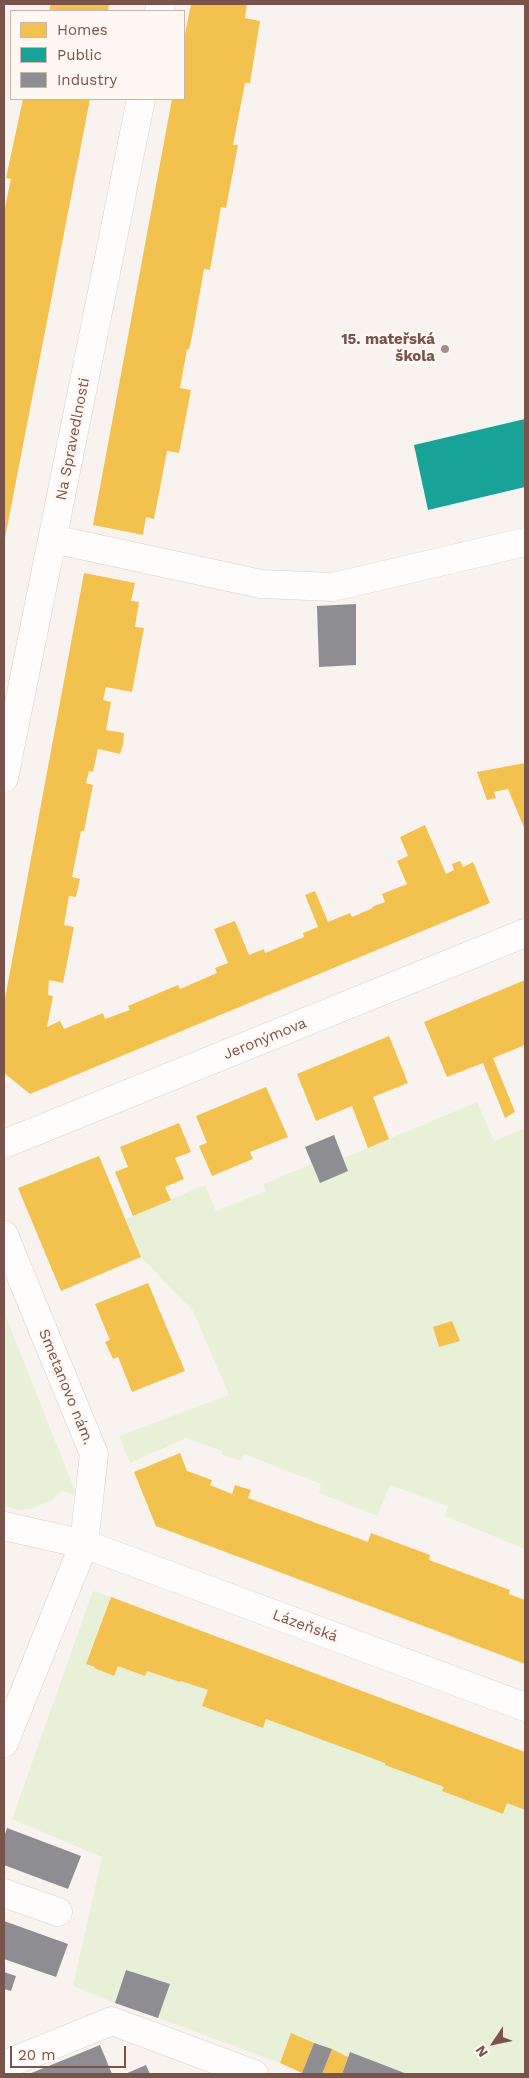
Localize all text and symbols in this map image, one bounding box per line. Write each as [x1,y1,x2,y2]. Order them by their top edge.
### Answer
legend [10,10,185,100]
text: Homes [57,21,108,39]
text: Public [57,46,102,64]
text: Industry [57,71,117,89]
place label: 15. mateřská škola [341,331,435,366]
marker: 15. mateřská škola [439,343,451,355]
street label: Na Spravedlnosti [52,376,94,502]
street label: Jeronýmova [221,1014,309,1064]
street label: Smetanovo nám. [35,1326,97,1448]
street label: Lázeňská [270,1606,340,1646]
north arrow [469,2018,519,2068]
scale bar [12,2036,129,2068]
text: N [472,2043,491,2060]
text: 20 m [18,2046,56,2064]

